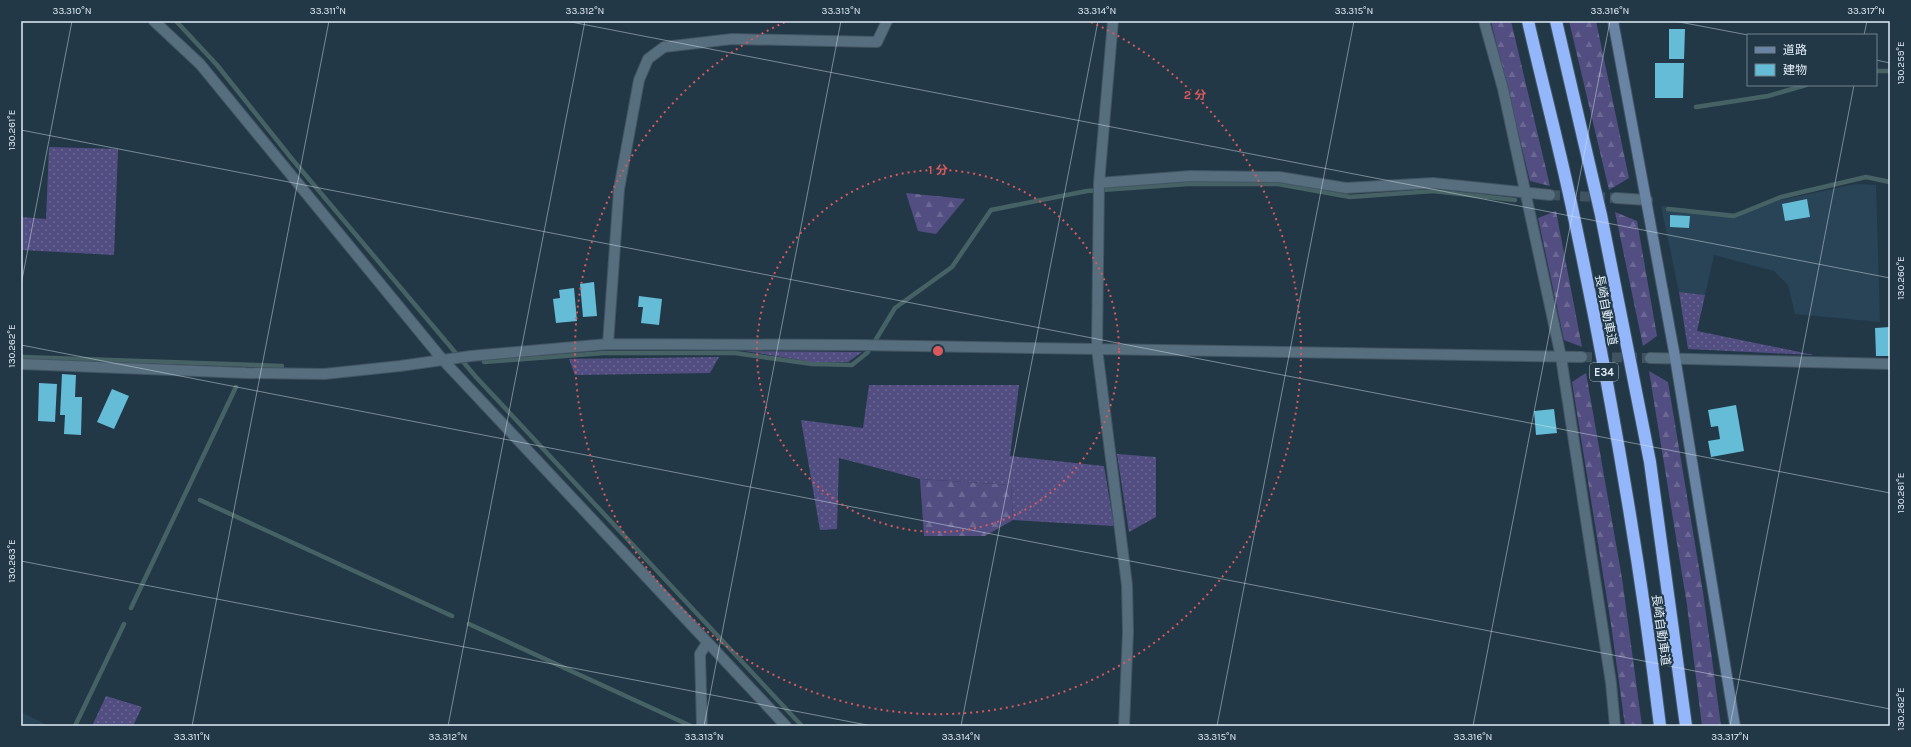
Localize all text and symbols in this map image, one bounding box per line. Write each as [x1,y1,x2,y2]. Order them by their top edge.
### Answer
text: 33.310°N [53,5,92,17]
text: 33.311°N [310,5,346,17]
text: 33.312°N [566,5,604,17]
text: 33.313°N [822,5,860,17]
text: 33.314°N [1078,5,1116,17]
text: 33.315°N [1335,5,1373,17]
text: 33.316°N [1591,5,1629,17]
text: 33.317°N [1847,5,1885,17]
legend [1747,34,1877,86]
text: 130.259°E [1895,41,1907,85]
text: 道路 [1783,43,1807,57]
text: 建物 [1783,63,1807,77]
text: 2 分 [1184,88,1206,102]
text: 130.261°E [6,110,18,150]
text: 1 分 [928,163,948,177]
text: 130.260°E [1895,256,1907,300]
street label: 長崎自動車道 [1592,273,1620,347]
text: 130.262°E [6,324,18,368]
centre of rings [931,344,945,358]
road number: E34 [1590,363,1618,381]
text: 130.261°E [1895,473,1907,513]
text: 130.263°E [6,539,18,583]
street label: 長崎自動車道 [1649,593,1673,667]
text: 130.262°E [1895,687,1907,731]
text: 33.311°N [174,731,210,743]
text: 33.312°N [429,731,467,743]
text: 33.313°N [685,731,723,743]
text: 33.314°N [942,731,980,743]
text: 33.315°N [1198,731,1236,743]
text: 33.316°N [1454,731,1492,743]
text: 33.317°N [1711,731,1749,743]

